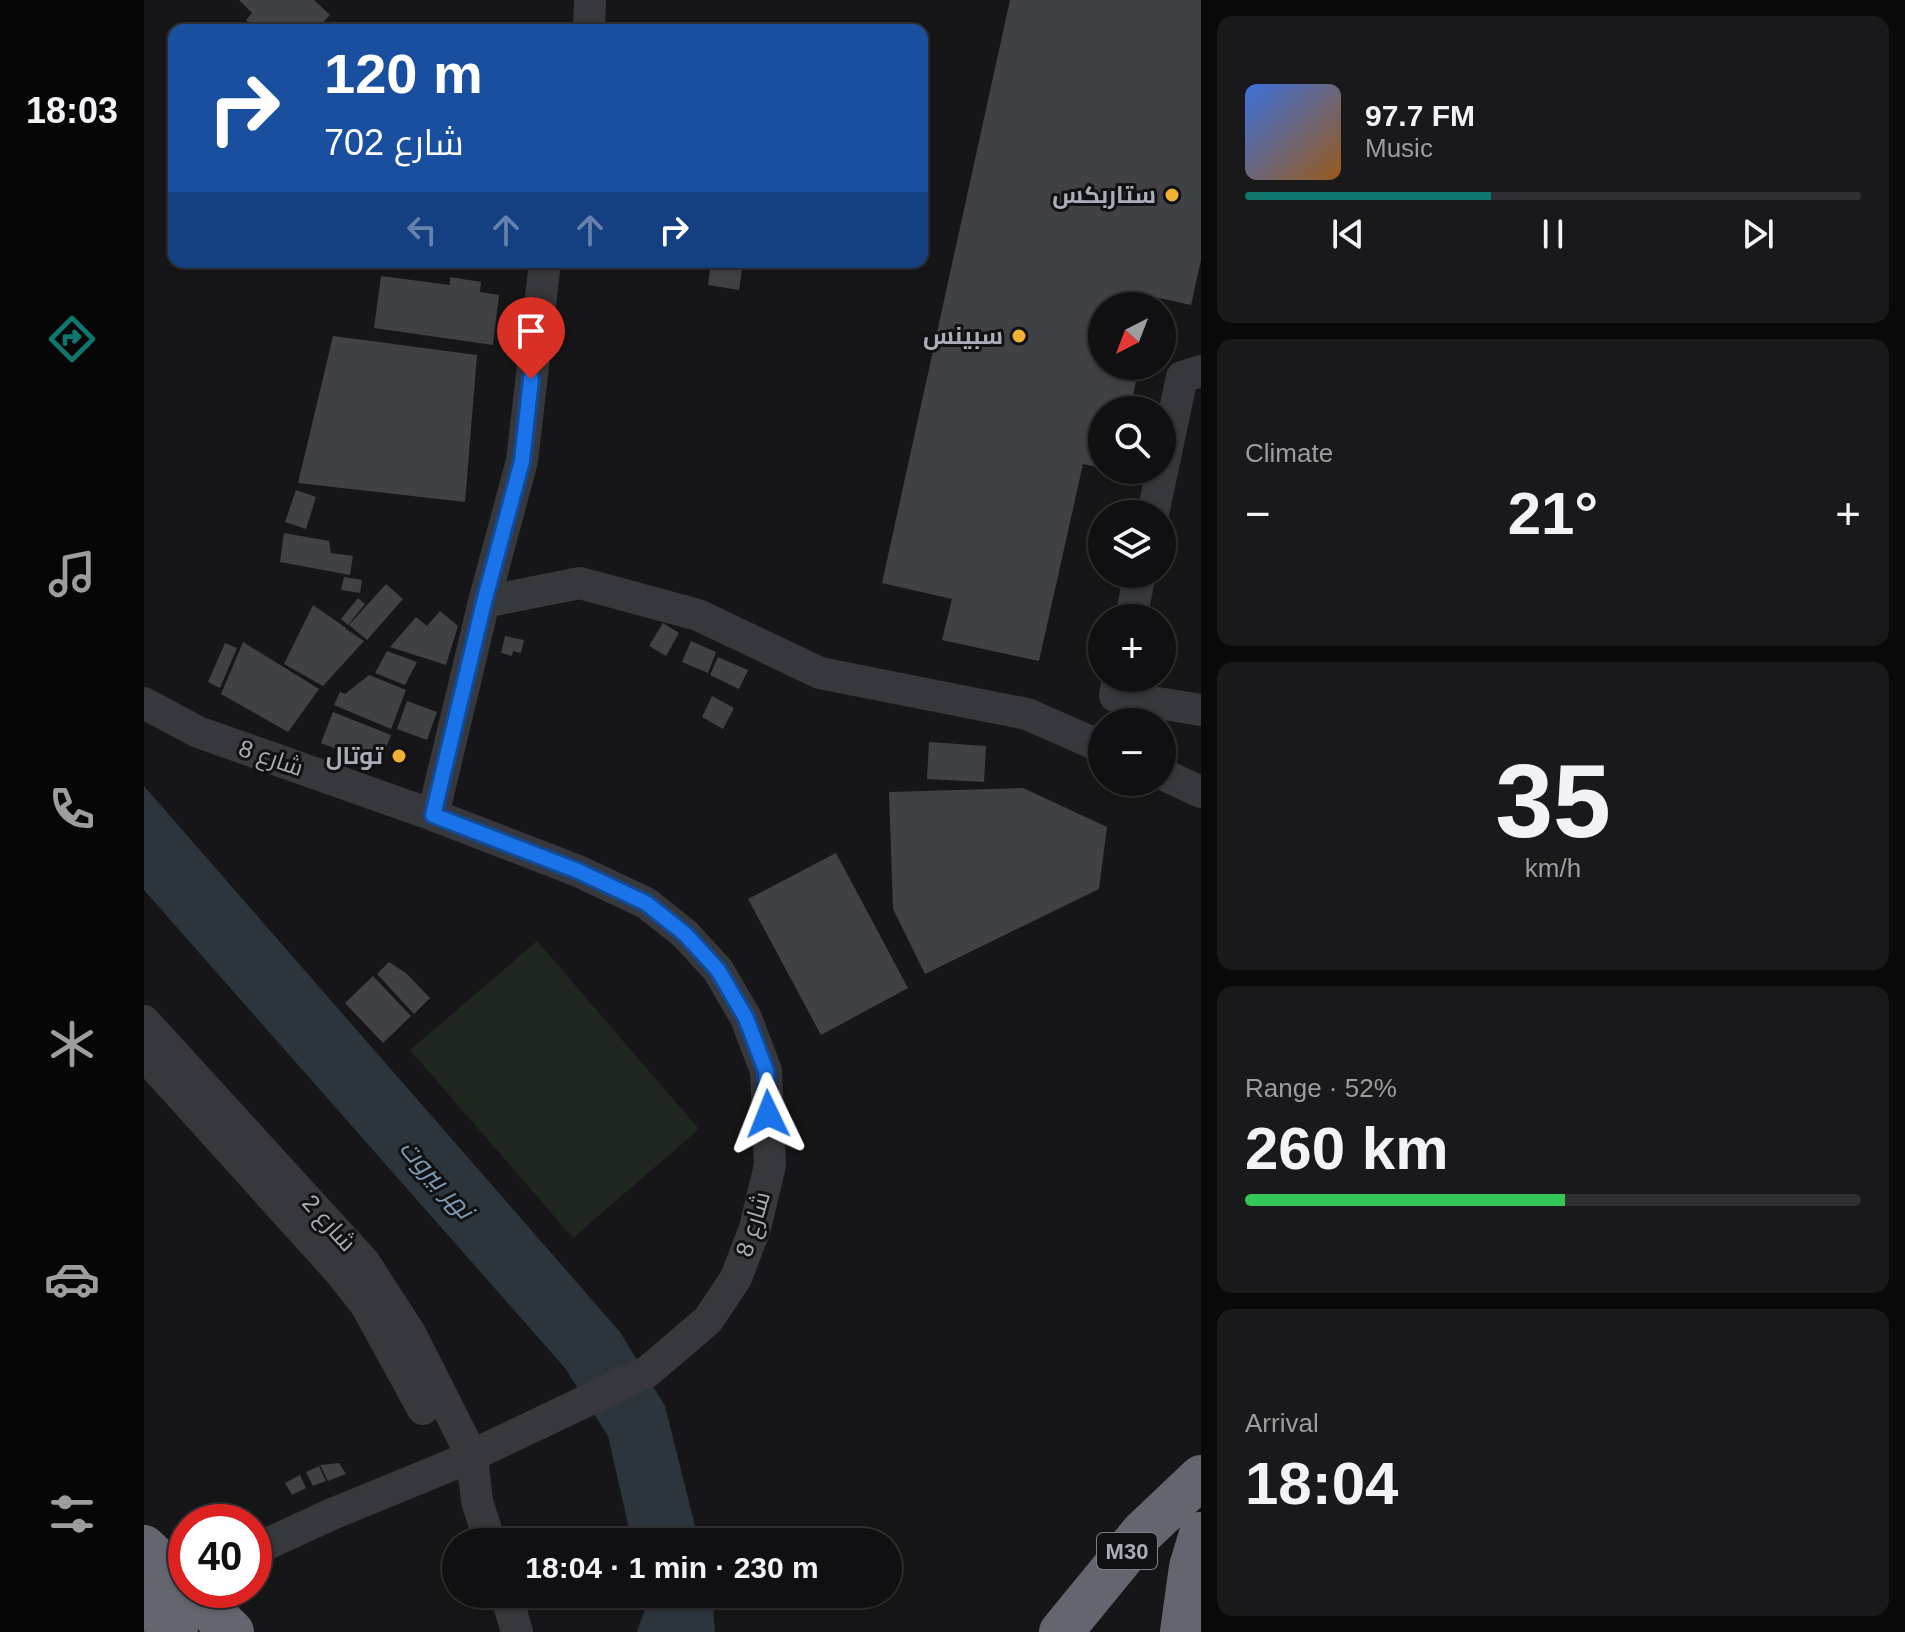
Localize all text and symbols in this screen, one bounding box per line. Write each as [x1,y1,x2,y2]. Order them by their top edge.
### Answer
text: 120 m [324,42,483,105]
icon: right [192,56,296,160]
text: 18:03 [26,90,118,131]
text: 97.7 FM [1365,99,1475,132]
text: شارع 702 [324,122,464,163]
text: Music [1365,133,1433,163]
place label: ستاربكس [1052,181,1156,209]
marker: ستاربكس [1163,186,1181,204]
icon: left [400,208,444,252]
icon: ahead [484,208,528,252]
icon: ahead [568,208,612,252]
icon: right [652,208,696,252]
icon: previous [1326,212,1370,256]
icon: pause [1531,212,1575,256]
icon: next [1736,212,1780,256]
north arrow [1088,292,1176,380]
map controls [1088,292,1176,796]
pin [497,297,565,379]
icon: arrive [509,309,553,353]
icon: directions [44,311,100,367]
place label: سبينس [923,322,1003,350]
marker: سبينس [1010,327,1028,345]
button: search [1088,396,1176,484]
text: Climate [1245,438,1333,468]
text: 21° [1508,480,1598,547]
text: − [1245,489,1271,538]
text: + [1835,489,1861,538]
button: layers [1088,500,1176,588]
icon: music [44,546,100,602]
button: + [1088,604,1176,692]
button: − [1088,708,1176,796]
street label: شارع 8 [234,734,307,784]
place label: توتال [326,742,384,770]
text: 35 [1495,743,1611,859]
marker: توتال [390,747,408,765]
icon: phone [44,781,100,837]
text: km/h [1525,853,1581,883]
icon: climate [44,1016,100,1072]
position arrow [726,1072,810,1156]
text: Range · 52% [1245,1073,1397,1103]
text: 260 km [1245,1115,1449,1182]
water label: نهر بيروت [393,1133,482,1228]
street label: شارع 8 [730,1188,778,1260]
street label: شارع 2 [295,1189,362,1258]
icon: car [44,1251,100,1307]
text: Arrival [1245,1408,1319,1438]
text: 18:04 [1245,1450,1398,1517]
icon: filters [44,1486,100,1542]
speed limit sign: 40 [168,1504,272,1608]
road number: M30 [1097,1533,1157,1569]
text: 18:04 · 1 min · 230 m [525,1551,819,1584]

